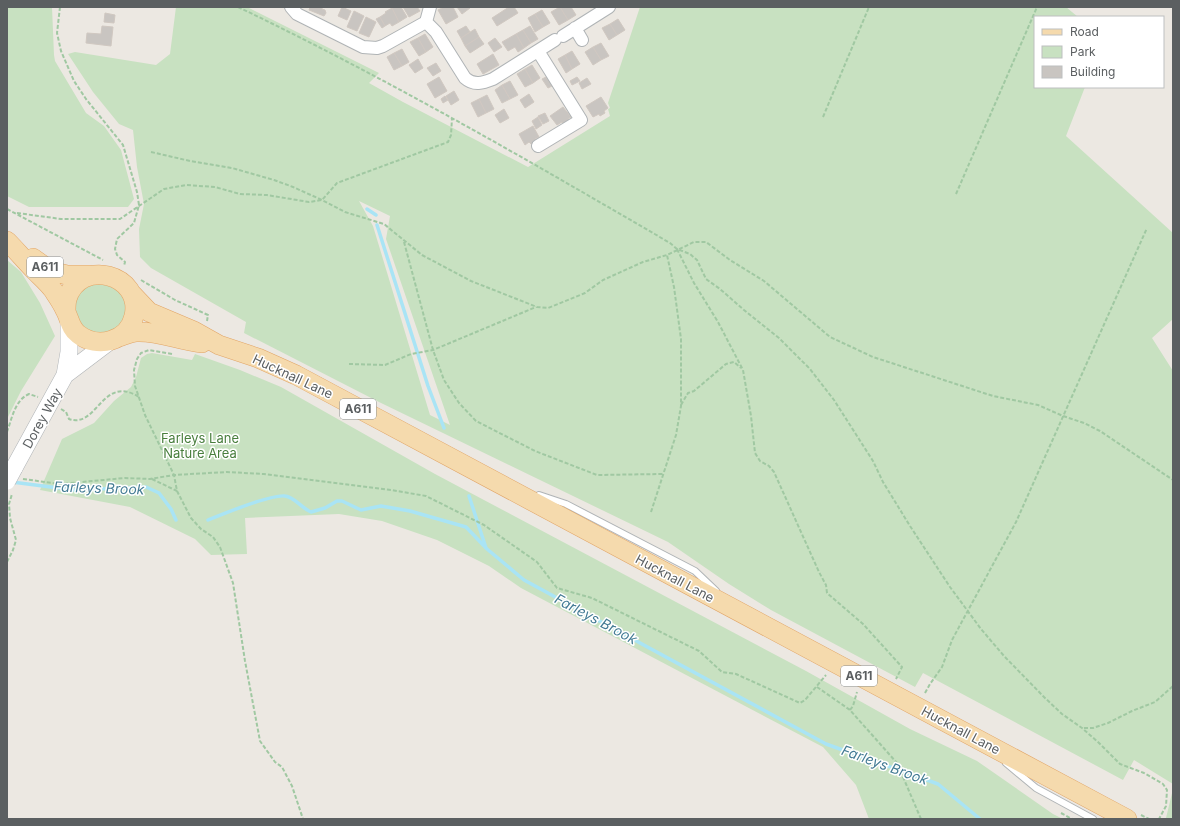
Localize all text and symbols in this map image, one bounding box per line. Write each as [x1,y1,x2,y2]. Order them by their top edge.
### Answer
legend [1034,16,1164,88]
text: Road [1070,24,1099,39]
text: Park [1070,44,1096,59]
text: Building [1070,64,1115,79]
road number: A611 [27,257,63,277]
street label: Hucknall Lane [250,350,336,402]
street label: Dorey Way [19,385,65,451]
road number: A611 [340,399,376,419]
park label: Farleys Lane Nature Area [161,430,239,461]
water label: Farleys Brook [53,477,145,498]
street label: Hucknall Lane [633,551,717,605]
water label: Farleys Brook [552,590,641,648]
road number: A611 [841,666,877,686]
street label: Hucknall Lane [919,703,1003,757]
water label: Farleys Brook [840,741,931,788]

